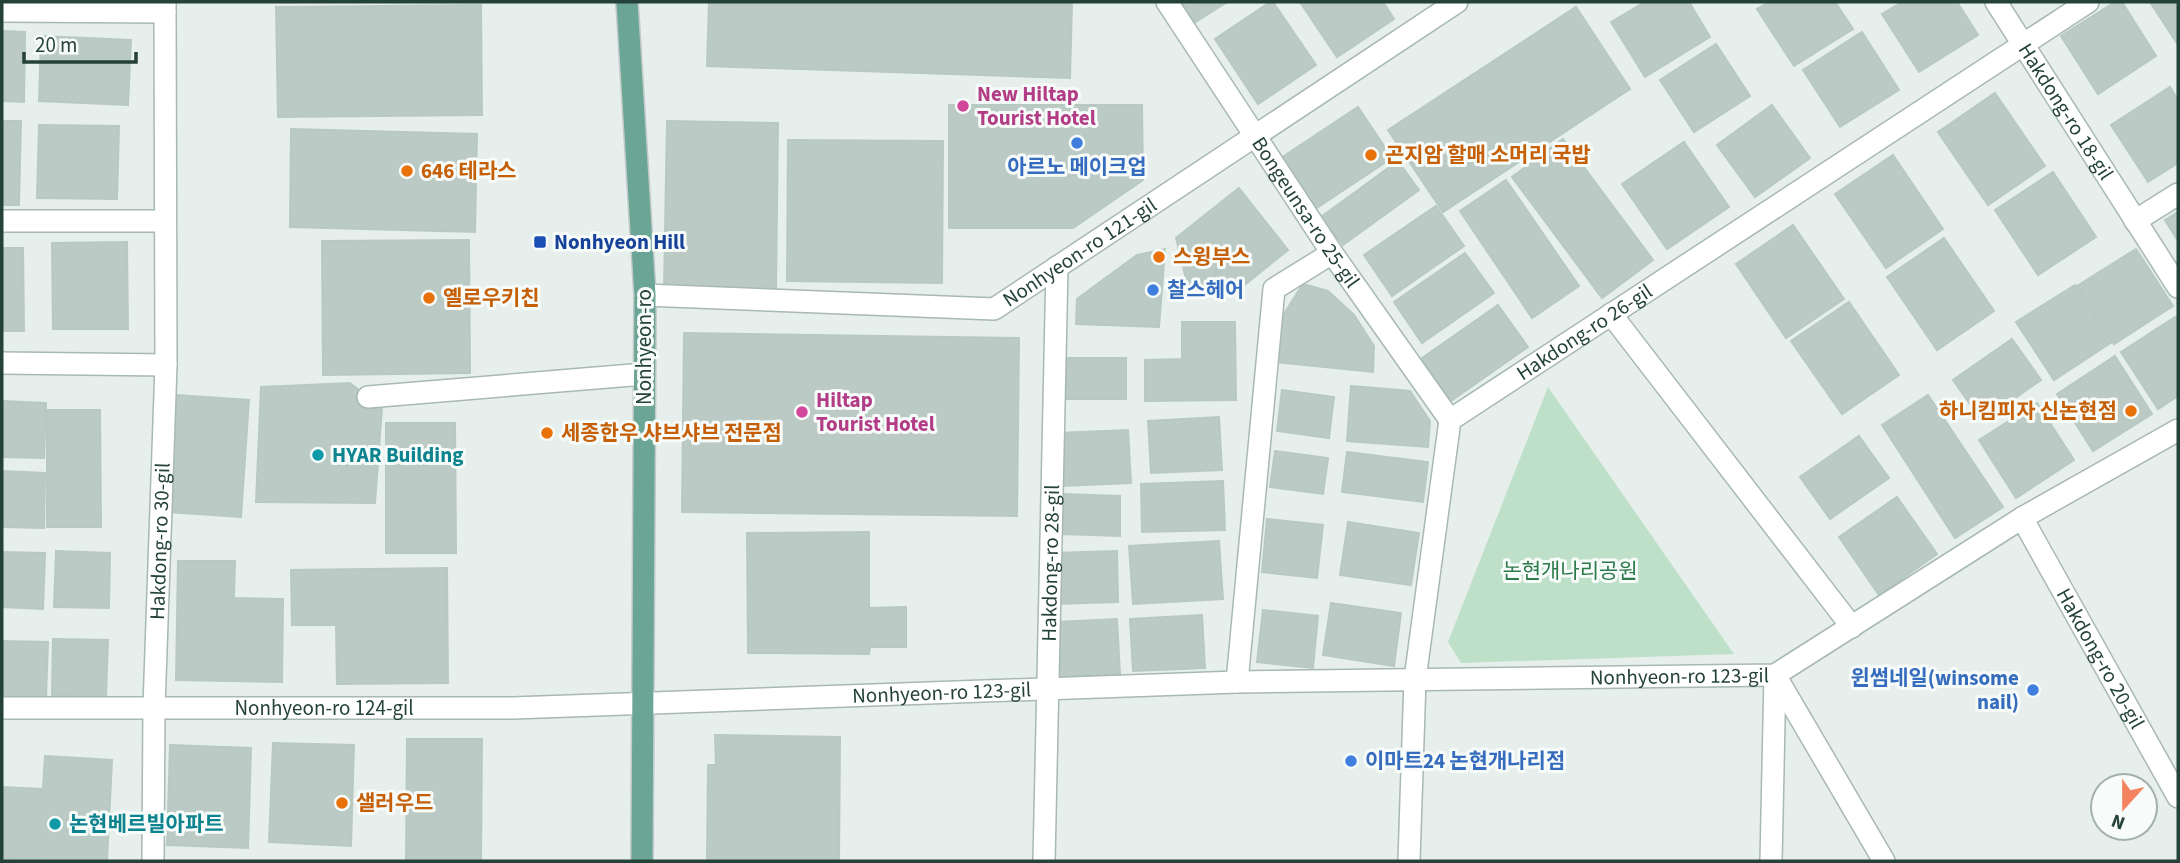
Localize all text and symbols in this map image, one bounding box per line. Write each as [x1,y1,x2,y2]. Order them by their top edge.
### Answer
scale bar [24,21,136,65]
text: 20 m [35,30,77,60]
street label: Hakdong-ro 18-gil [2011,37,2121,186]
place label: New Hiltap Tourist Hotel [977,79,1096,133]
marker: New Hiltap Tourist Hotel [955,98,971,114]
street label: Bongeunsa-ro 25-gil [1245,131,1367,294]
marker: 아르노 메이크업 [1069,135,1085,151]
place label: 곤지암 할매 소머리 국밥 [1385,140,1591,170]
marker: 곤지암 할매 소머리 국밥 [1363,147,1379,163]
place label: 아르노 메이크업 [1007,152,1147,182]
place label: 646 테라스 [421,156,516,186]
marker: 646 테라스 [399,163,415,179]
street label: Nonhyeon-ro 121-gil [997,190,1163,314]
place label: Nonhyeon Hill [554,227,685,257]
marker: Nonhyeon Hill [532,234,548,250]
place label: 스윙부스 [1173,242,1250,272]
marker: 스윙부스 [1151,249,1167,265]
place label: 찰스헤어 [1167,275,1244,305]
street label: Hakdong-ro 26-gil [1510,276,1658,388]
marker: 찰스헤어 [1145,282,1161,298]
place label: 옐로우키친 [443,283,540,313]
street label: Nonhyeon-ro [629,289,659,405]
marker: 옐로우키친 [421,290,437,306]
place label: Hiltap Tourist Hotel [816,385,935,439]
place label: 하니킴피자 신논현점 [1939,396,2117,426]
marker: 하니킴피자 신논현점 [2123,403,2139,419]
marker: Hiltap Tourist Hotel [794,404,810,420]
place label: 세종한우 샤브샤브 전문점 [561,418,782,448]
marker: 세종한우 샤브샤브 전문점 [539,425,555,441]
place label: HYAR Building [332,440,463,470]
marker: HYAR Building [310,447,326,463]
street label: Hakdong-ro 30-gil [142,462,178,620]
street label: Hakdong-ro 28-gil [1034,484,1067,642]
park label: 논현개나리공원 [1502,556,1638,586]
street label: Hakdong-ro 20-gil [2049,583,2152,734]
street label: Nonhyeon-ro 123-gil [1590,660,1769,692]
place label: 윈썸네일(winsome nail) [1851,663,2019,717]
street label: Nonhyeon-ro 123-gil [852,674,1032,711]
marker: 윈썸네일(winsome nail) [2025,682,2041,698]
street label: Nonhyeon-ro 124-gil [234,693,414,723]
place label: 이마트24 논현개나리점 [1365,746,1565,776]
marker: 이마트24 논현개나리점 [1343,753,1359,769]
north arrow [2089,772,2159,842]
place label: 샐러우드 [356,788,433,818]
marker: 샐러우드 [334,795,350,811]
text: N [2108,807,2129,836]
place label: 논현베르빌아파트 [69,809,224,839]
marker: 논현베르빌아파트 [47,816,63,832]

